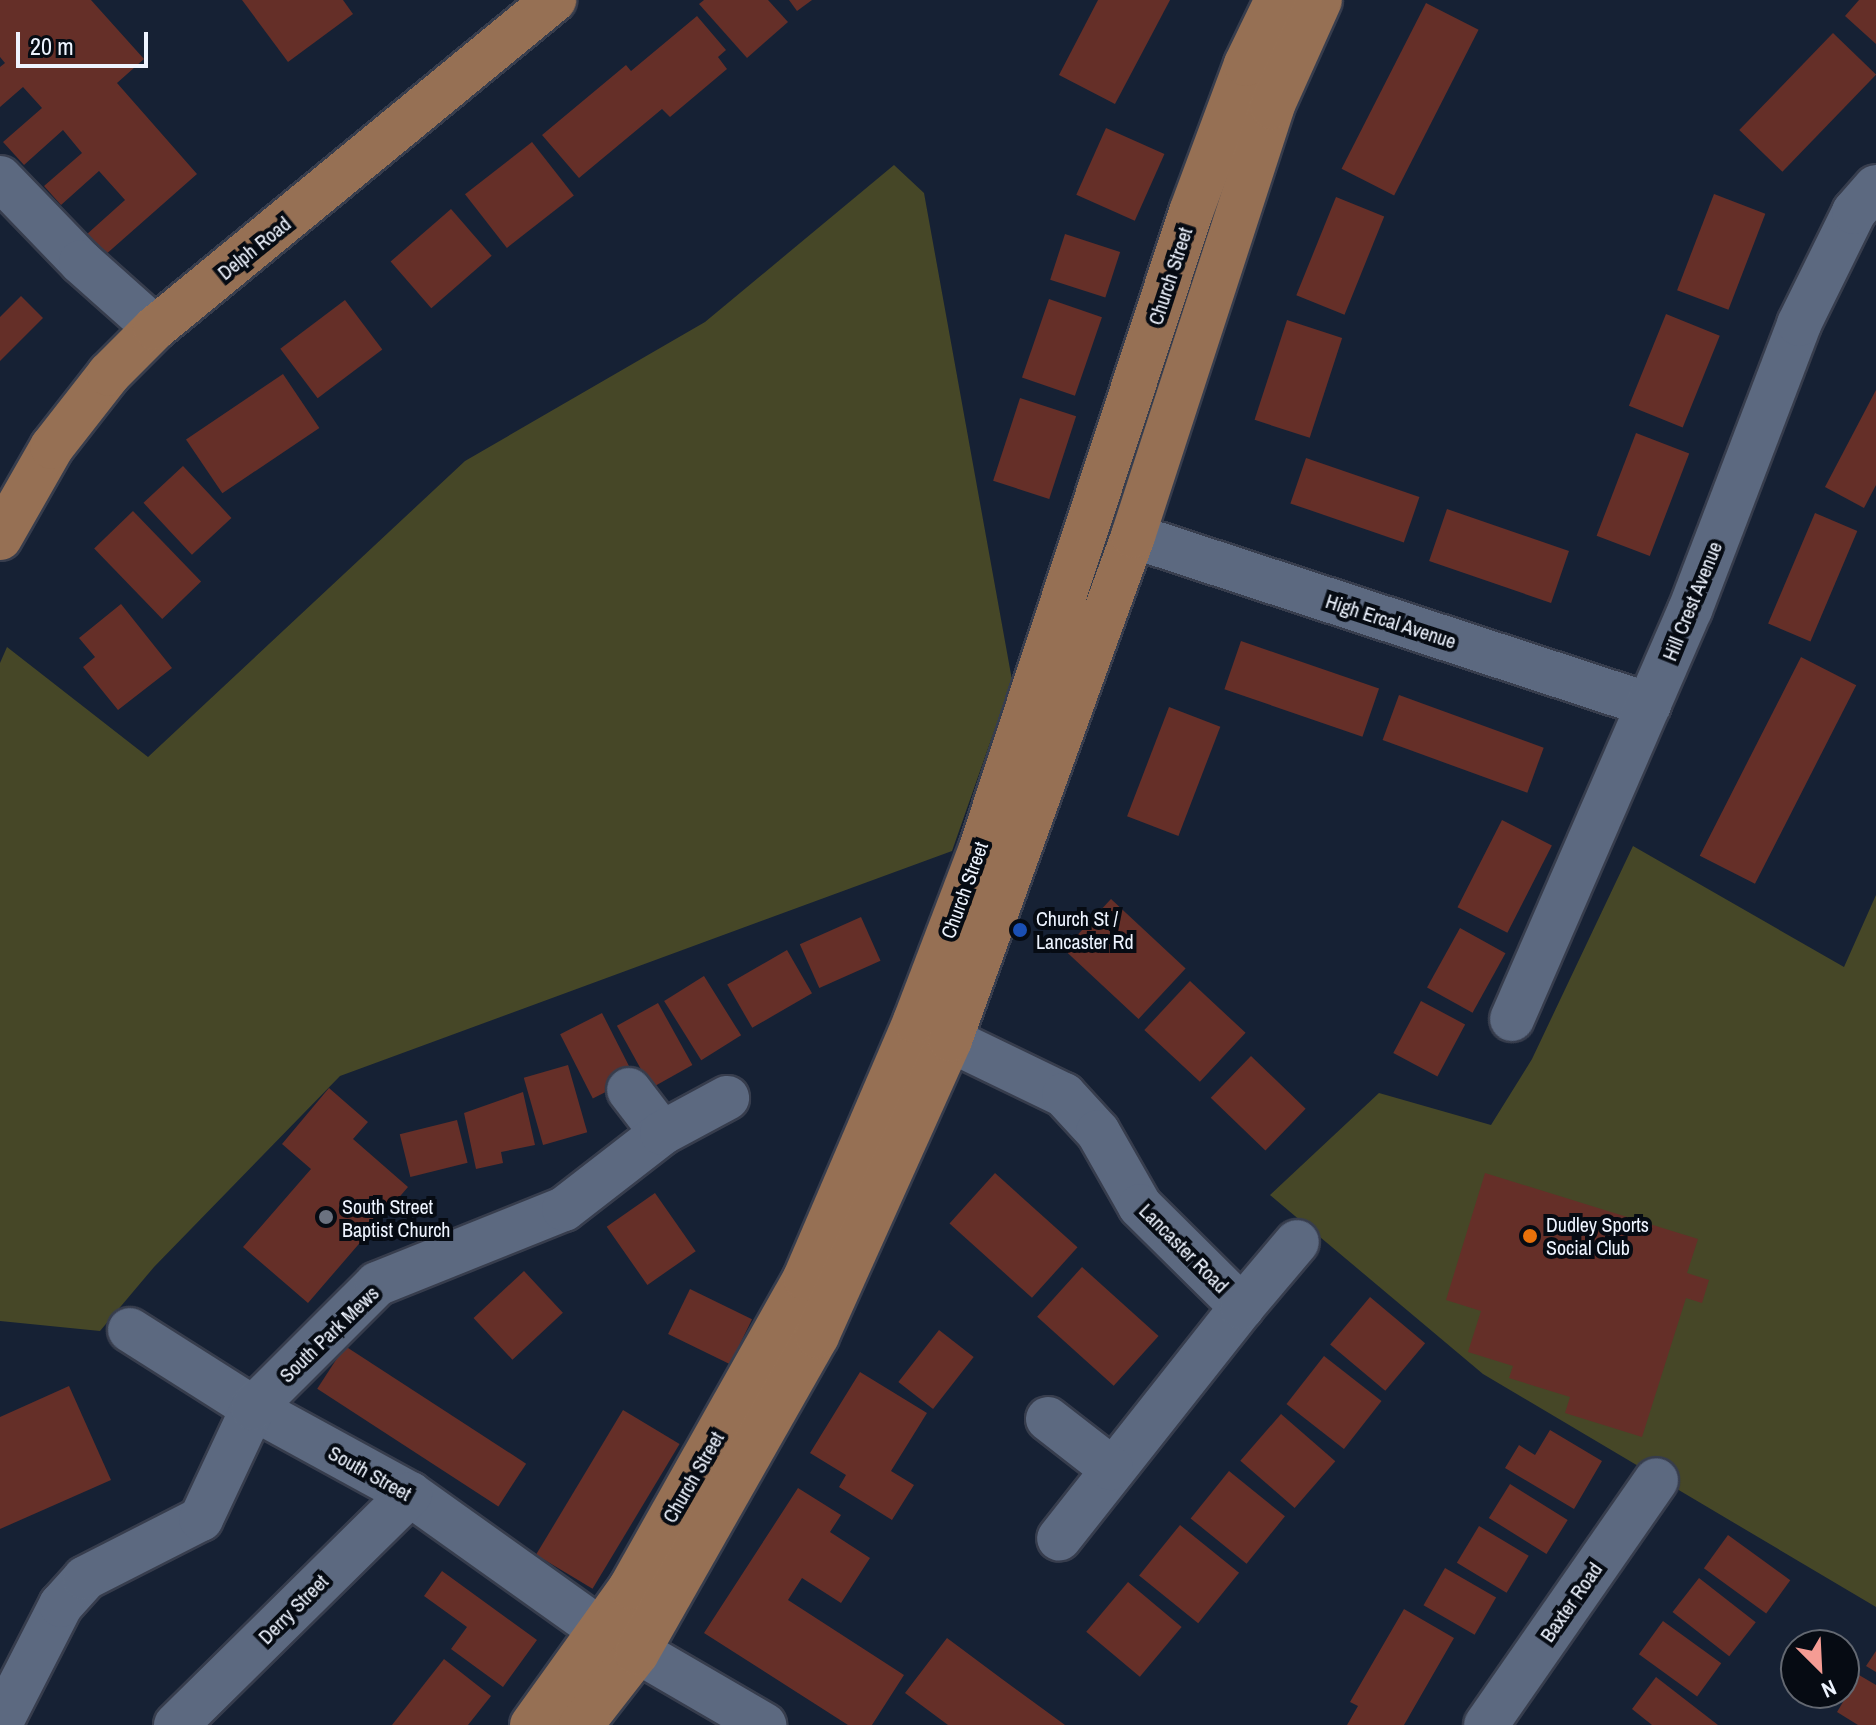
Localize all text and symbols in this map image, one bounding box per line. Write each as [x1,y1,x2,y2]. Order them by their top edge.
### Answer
scale bar [20,16,152,66]
text: 20 m [30,30,74,62]
street label: Delph Road [213,211,295,285]
street label: Church Street [1143,224,1197,328]
street label: Hill Crest Avenue [1657,537,1727,665]
street label: High Ercal Avenue [1322,589,1460,653]
street label: Church Street [935,838,993,942]
place label: Church St / Lancaster Rd [1036,906,1134,953]
marker: Church St / Lancaster Rd [1011,921,1029,939]
place label: South Street Baptist Church [342,1194,450,1241]
street label: Lancaster Road [1135,1199,1233,1297]
marker: South Street Baptist Church [317,1208,335,1226]
place label: Dudley Sports Social Club [1546,1212,1649,1259]
marker: Dudley Sports Social Club [1521,1227,1539,1245]
street label: South Park Mews [274,1281,384,1387]
street label: Church Street [657,1427,729,1527]
street label: South Street [324,1440,416,1506]
street label: Baxter Road [1535,1558,1607,1646]
street label: Derry Street [253,1569,333,1649]
north arrow [1780,1629,1860,1709]
text: N [1817,1673,1841,1705]

